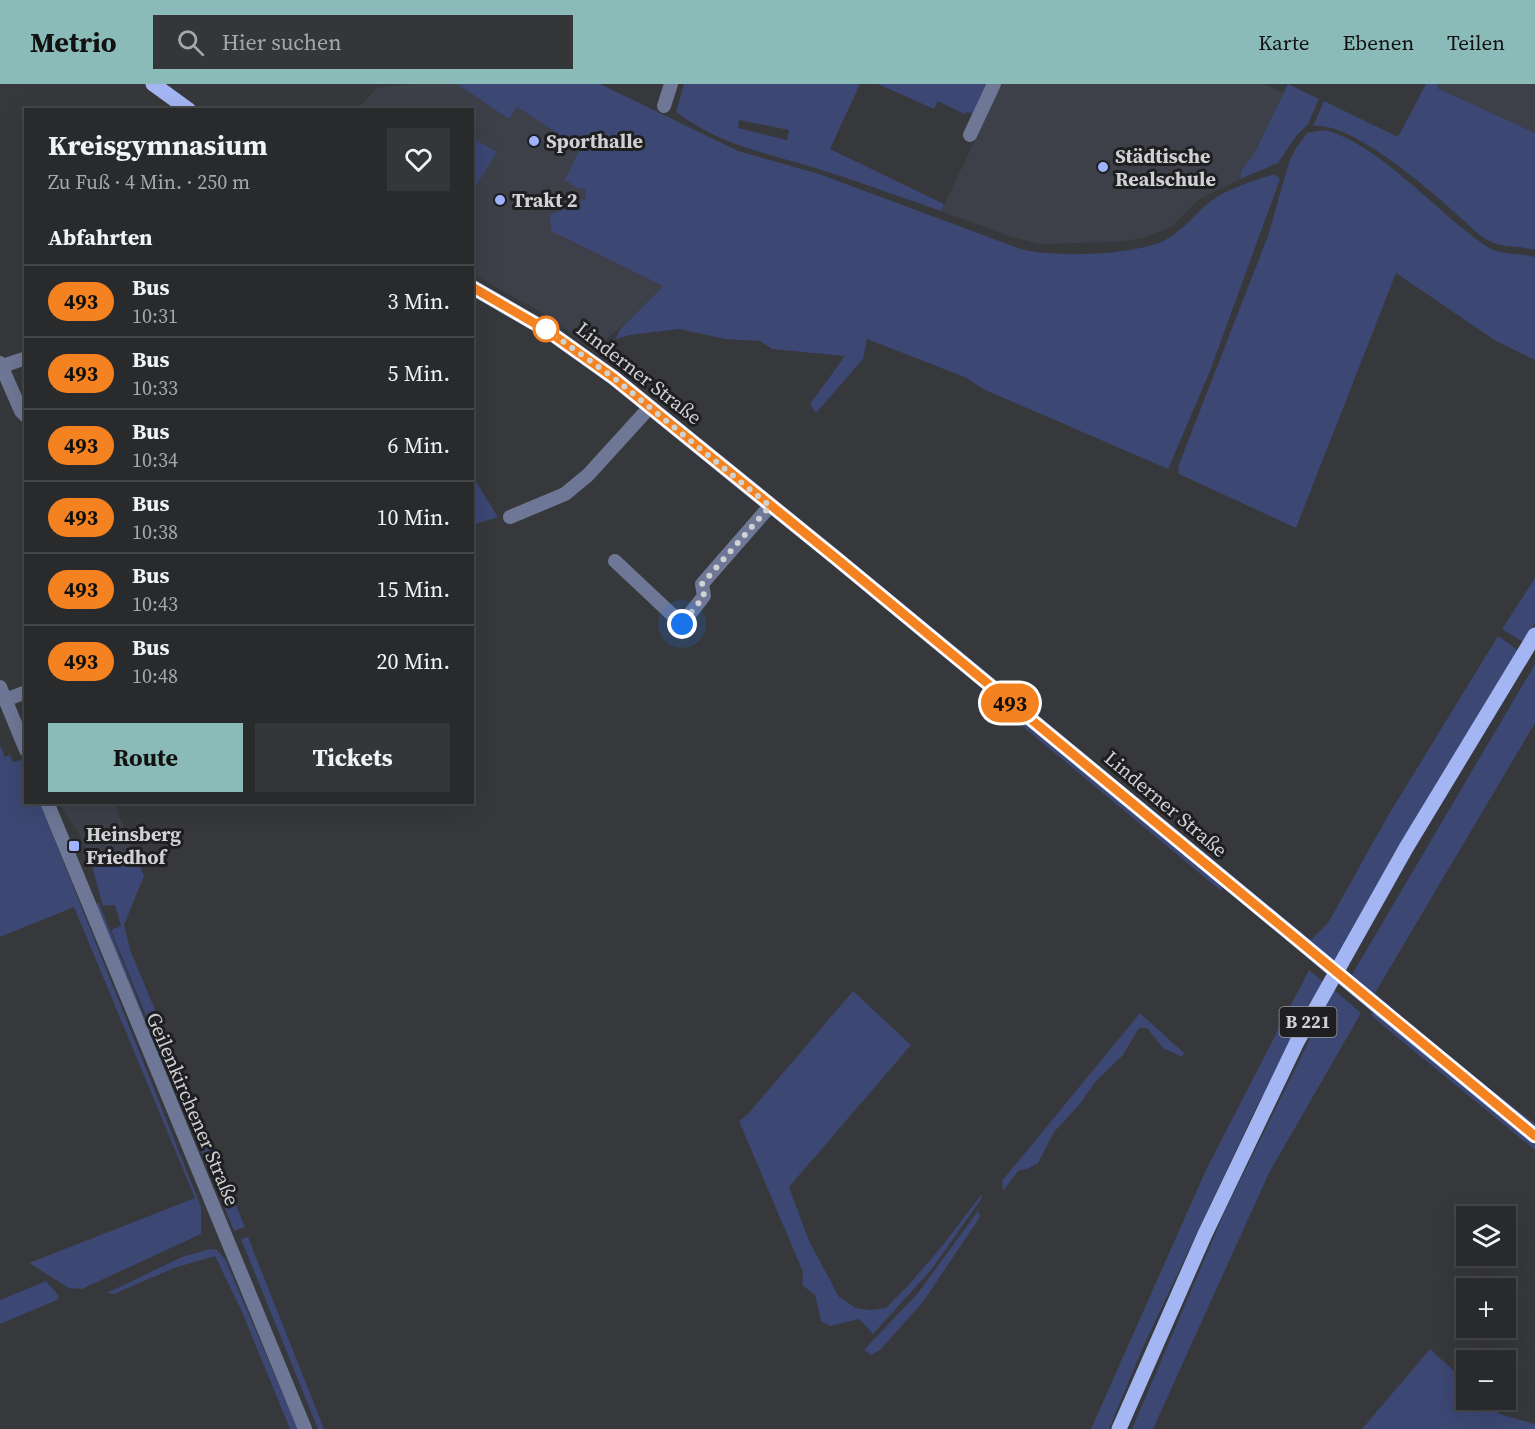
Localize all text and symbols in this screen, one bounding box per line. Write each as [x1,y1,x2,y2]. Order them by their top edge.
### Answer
search box [153,15,573,69]
text: Metrio [30,23,117,61]
icon: search [174,26,207,59]
text: Hier suchen [222,27,342,57]
text: Karte [1258,28,1309,57]
text: Ebenen [1342,28,1414,57]
text: Teilen [1447,28,1505,57]
text: Kreisgymnasium [48,126,268,164]
place label: Sporthalle [546,127,643,155]
button: heart [387,128,450,191]
marker: Sporthalle [527,134,541,148]
place label: Städtische Realschule [1115,142,1216,193]
marker: Städtische Realschule [1096,160,1110,174]
text: Zu Fuß · 4 Min. · 250 m [48,168,250,196]
place label: Trakt 2 [512,186,578,214]
marker: Trakt 2 [493,193,507,207]
text: Abfahrten [48,222,153,252]
text: Bus [132,272,169,302]
text: 3 Min. [388,286,450,316]
text: 493 [64,287,98,316]
text: 10:31 [132,302,178,330]
street label: Linderner Straße [570,315,708,431]
unlabelled marker [533,316,559,342]
text: Bus [132,344,169,374]
text: 5 Min. [388,358,450,388]
text: 493 [64,359,98,388]
text: 10:33 [132,374,178,402]
text: Bus [132,416,169,446]
text: 6 Min. [388,430,450,460]
text: 493 [64,431,98,460]
text: 10:34 [132,446,178,474]
text: Bus [132,488,169,518]
text: 10 Min. [377,502,450,532]
text: 493 [64,503,98,532]
text: 10:38 [132,518,178,546]
text: Bus [132,560,169,590]
text: 15 Min. [377,574,450,604]
text: 493 [64,575,98,604]
text: 10:43 [132,590,178,618]
your location [667,609,697,639]
text: Bus [132,632,169,662]
text: 20 Min. [377,646,450,676]
text: 493 [64,647,98,676]
text: 10:48 [132,662,178,690]
line badge: 493 [976,684,1044,722]
text: 493 [993,689,1027,718]
button: Route [48,723,243,792]
button: Tickets [255,723,450,792]
street label: Linderner Straße [1099,744,1233,864]
place label: Heinsberg Friedhof [86,820,181,871]
marker: Heinsberg Friedhof [67,839,81,853]
road number: B 221 [1280,1007,1336,1037]
street label: Geilenkirchener Straße [140,1008,246,1210]
map controls [1456,1206,1516,1410]
button: layers [1456,1206,1516,1266]
button: + [1456,1278,1516,1338]
button: − [1456,1350,1516,1410]

